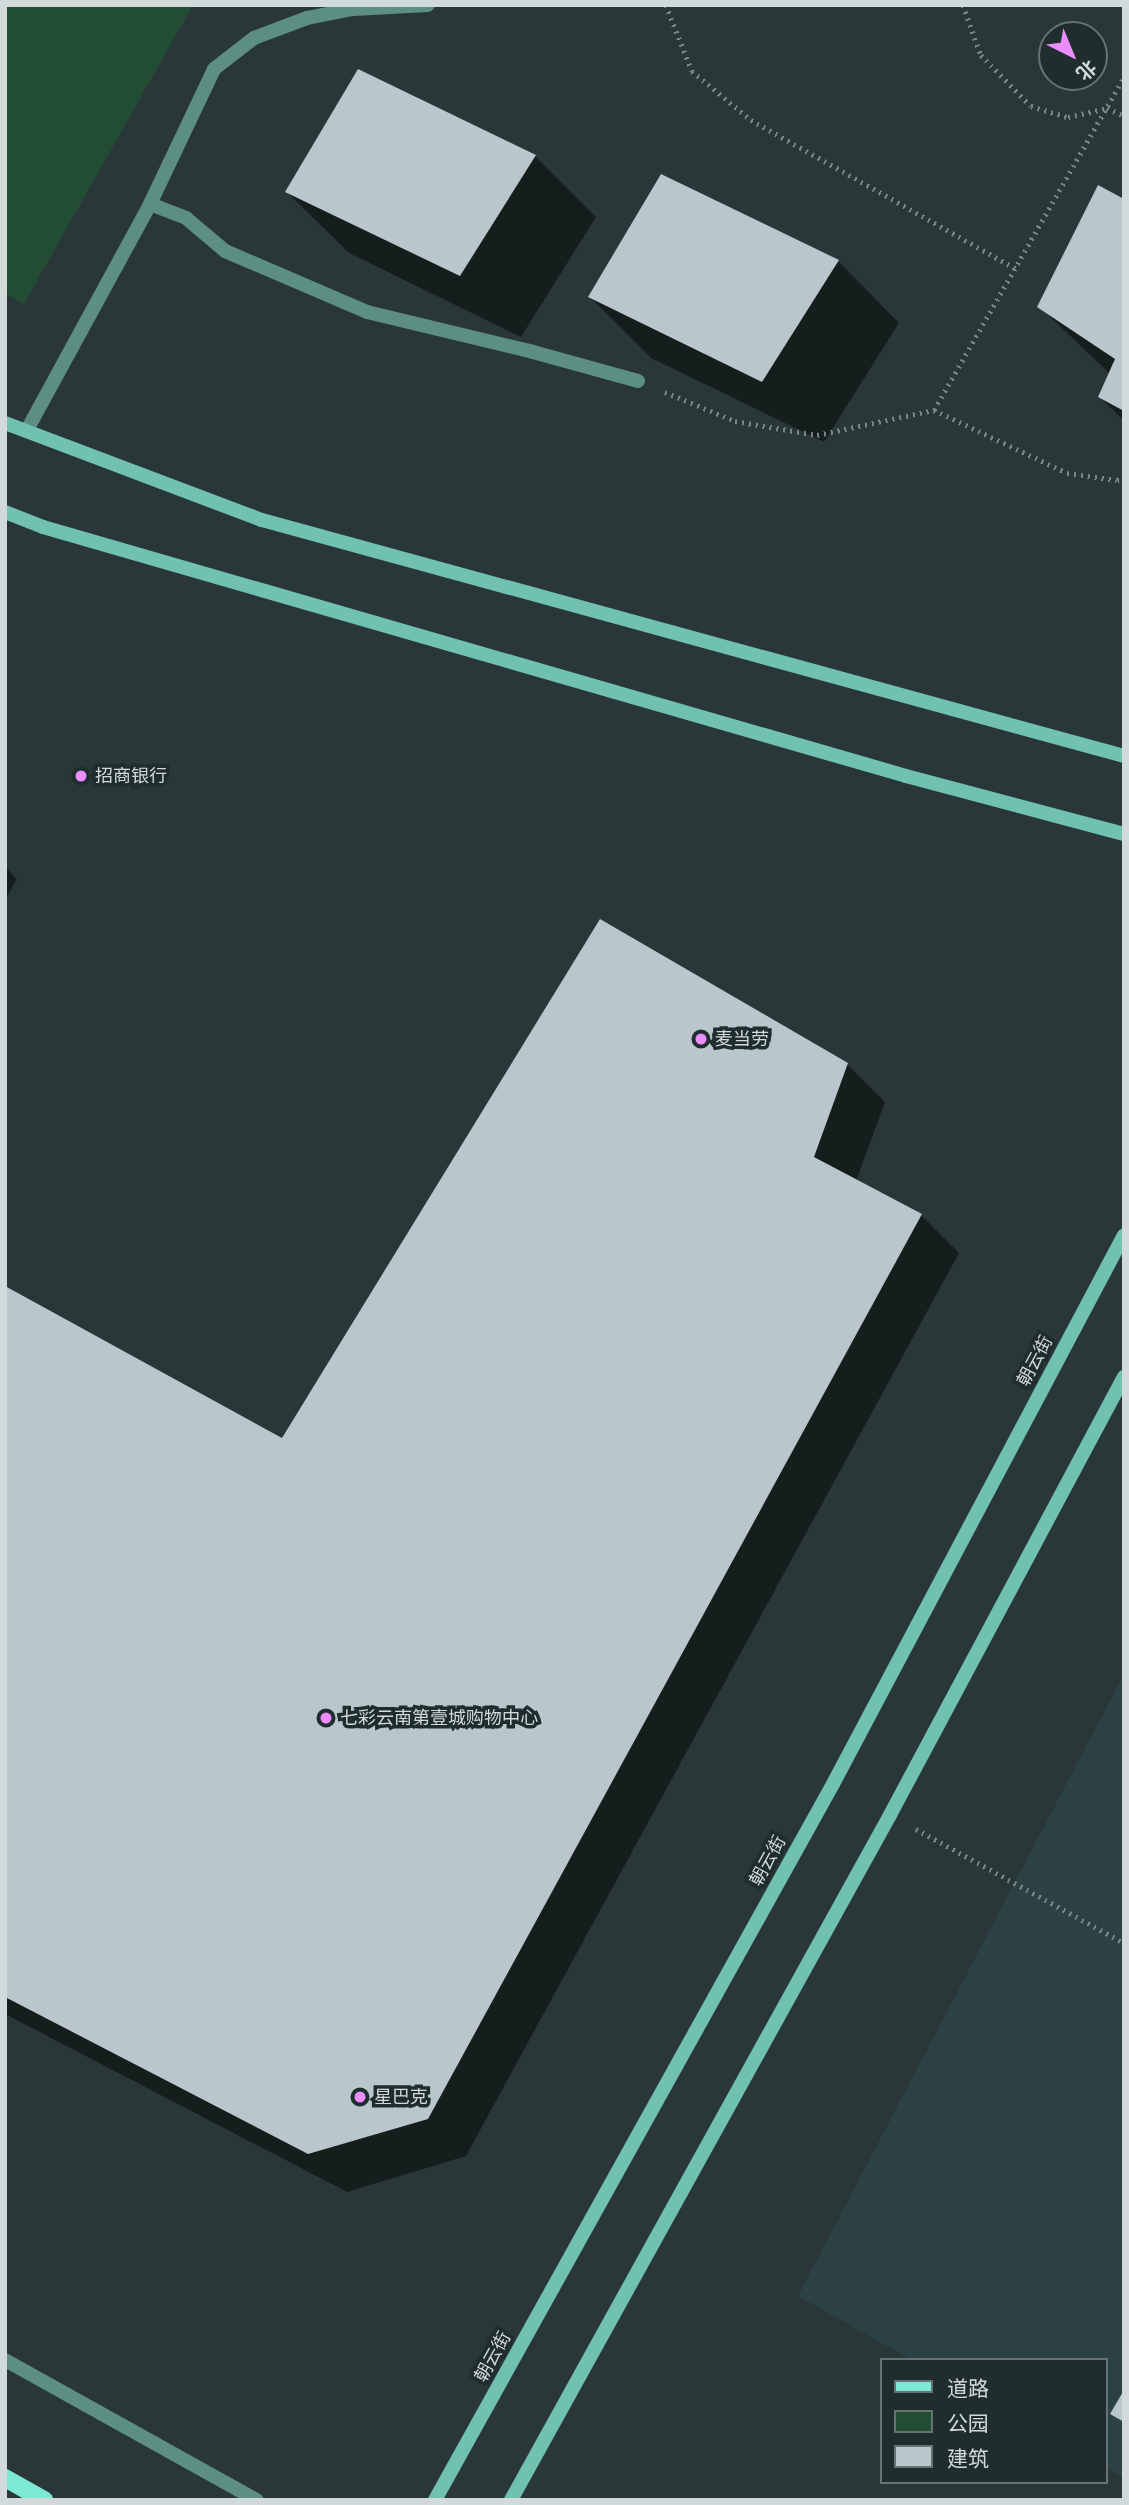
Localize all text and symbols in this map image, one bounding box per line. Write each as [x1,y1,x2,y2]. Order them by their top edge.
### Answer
north arrow [1038,21,1108,91]
text: 北 [1072,55,1101,85]
place label: 招商银行 [95,765,167,787]
marker: 招商银行 [73,768,89,784]
place label: 麦当劳 [715,1028,769,1050]
marker: 麦当劳 [693,1031,709,1047]
street label: 朝云街 [1013,1332,1057,1390]
place label: 七彩云南第壹城购物中心 [340,1707,538,1729]
marker: 七彩云南第壹城购物中心 [318,1710,334,1726]
street label: 朝云街 [745,1832,791,1890]
place label: 星巴克 [374,2086,428,2108]
marker: 星巴克 [352,2089,368,2105]
street label: 朝云街 [470,2328,516,2386]
legend [880,2358,1108,2484]
text: 道路 [947,2377,989,2401]
text: 公园 [947,2412,989,2436]
text: 建筑 [947,2447,989,2471]

